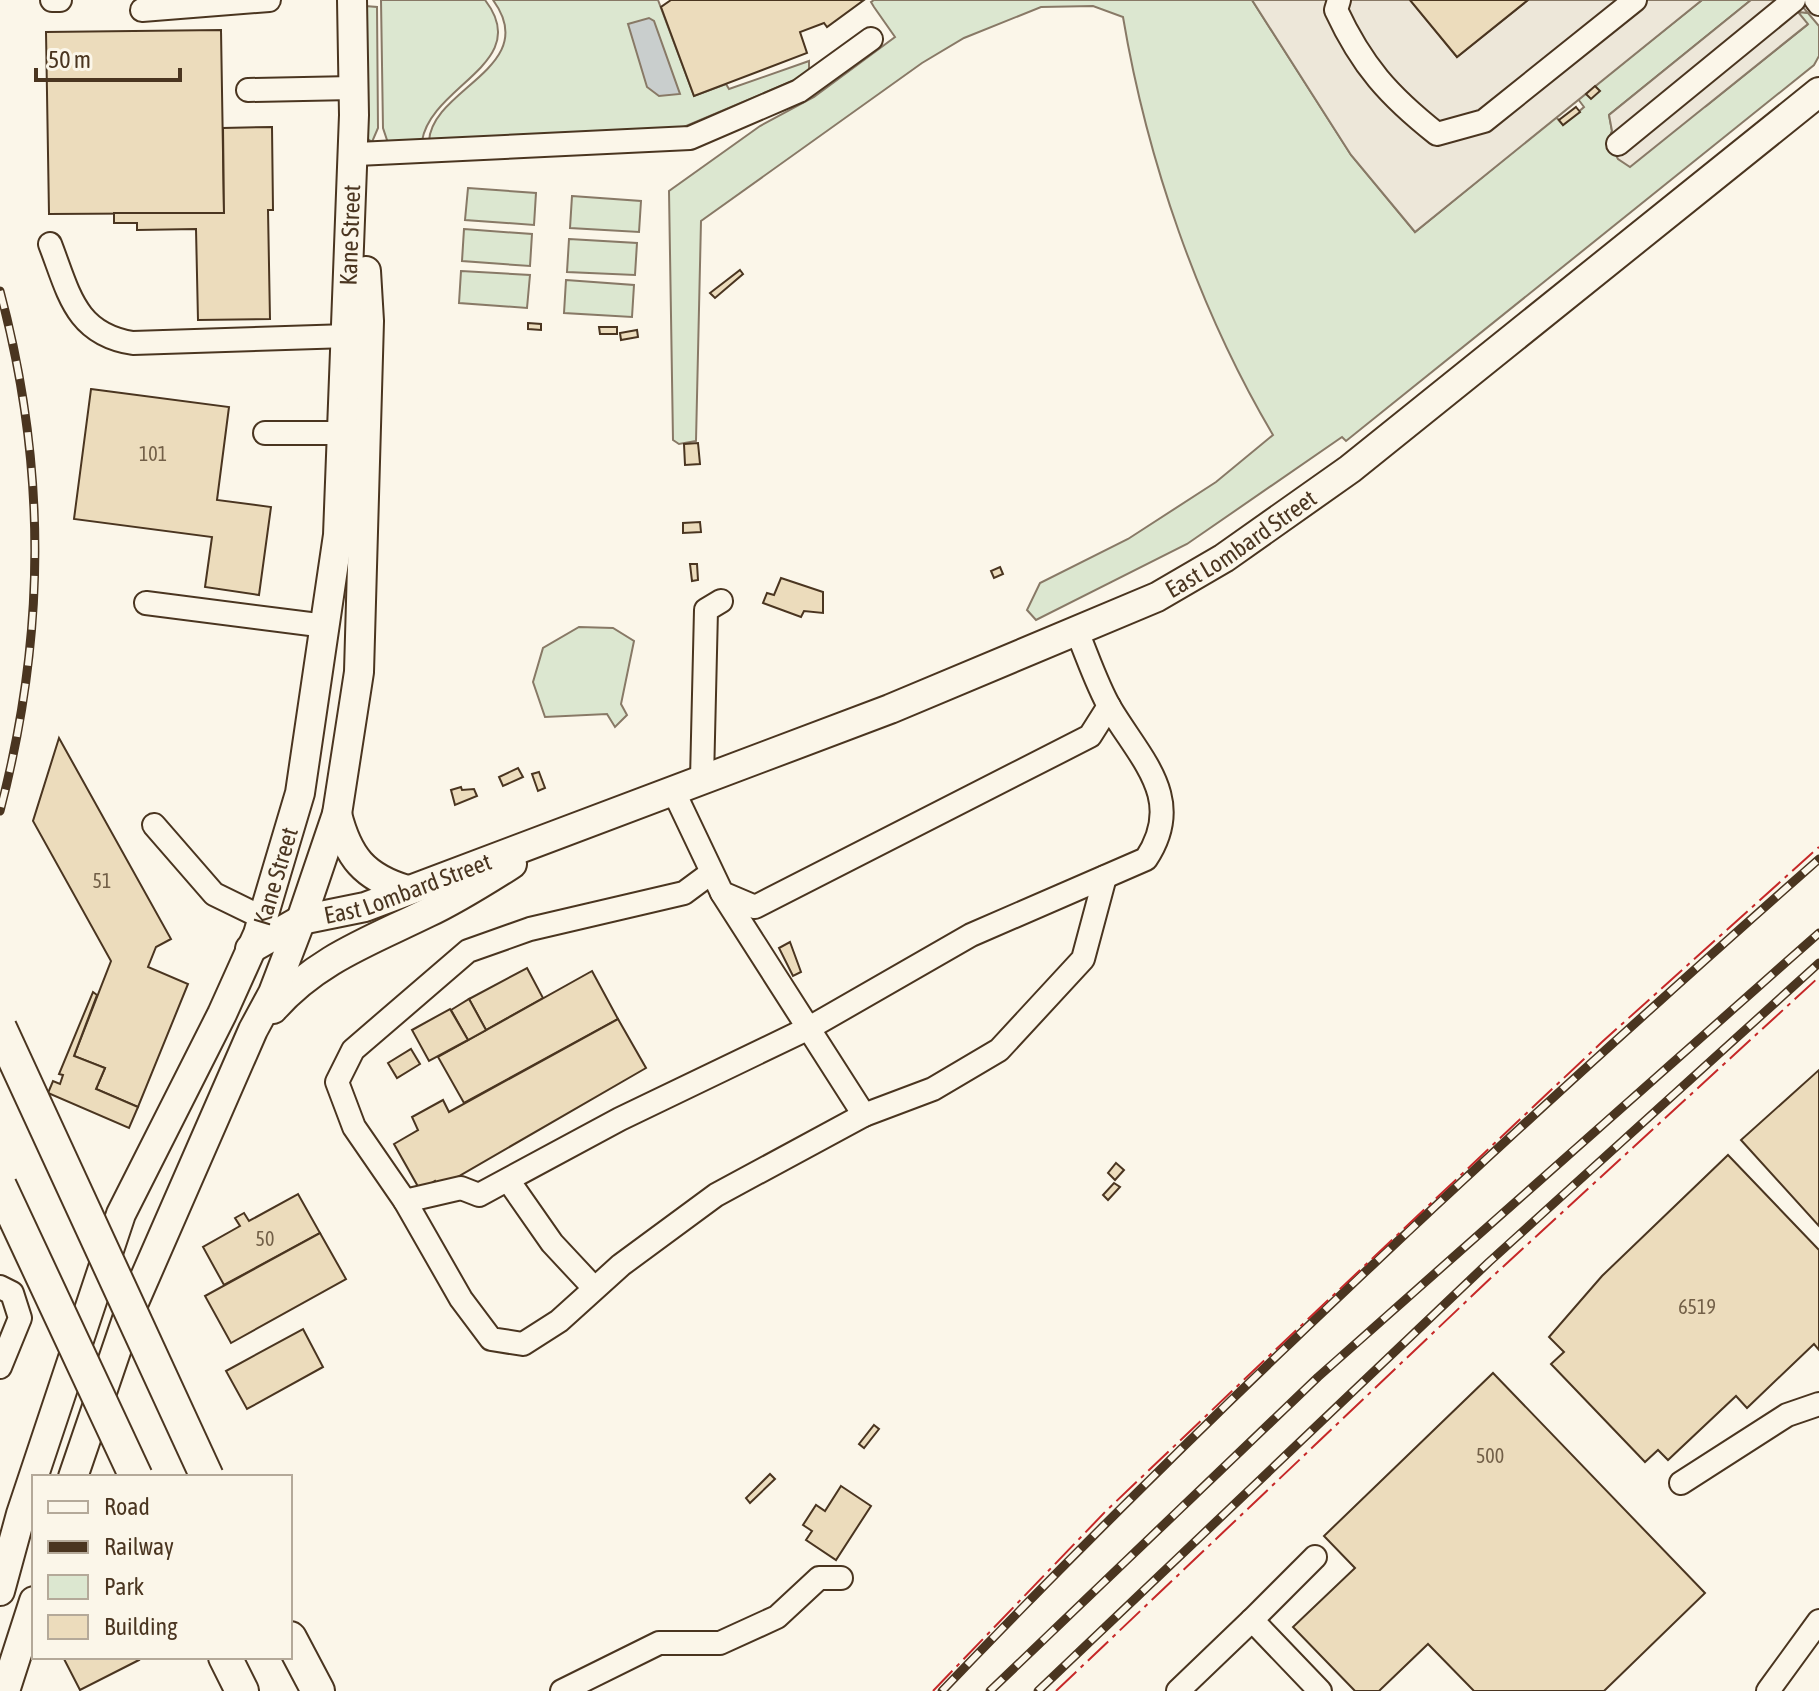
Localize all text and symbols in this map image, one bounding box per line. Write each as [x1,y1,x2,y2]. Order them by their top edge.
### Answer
scale bar [36,32,180,82]
text: 50 m [48,46,91,73]
street label: Kane Street [334,184,365,286]
house number: 101 [139,442,167,465]
street label: East Lombard Street [1160,484,1321,603]
street label: Kane Street [248,824,303,929]
street label: East Lombard Street [322,847,495,928]
house number: 51 [93,869,111,892]
house number: 50 [256,1227,274,1250]
house number: 6519 [1678,1295,1716,1318]
house number: 500 [1476,1444,1504,1467]
legend [32,1475,292,1659]
text: Road [104,1493,150,1520]
text: Railway [104,1533,174,1560]
text: Park [104,1573,145,1600]
text: Building [104,1613,178,1640]

